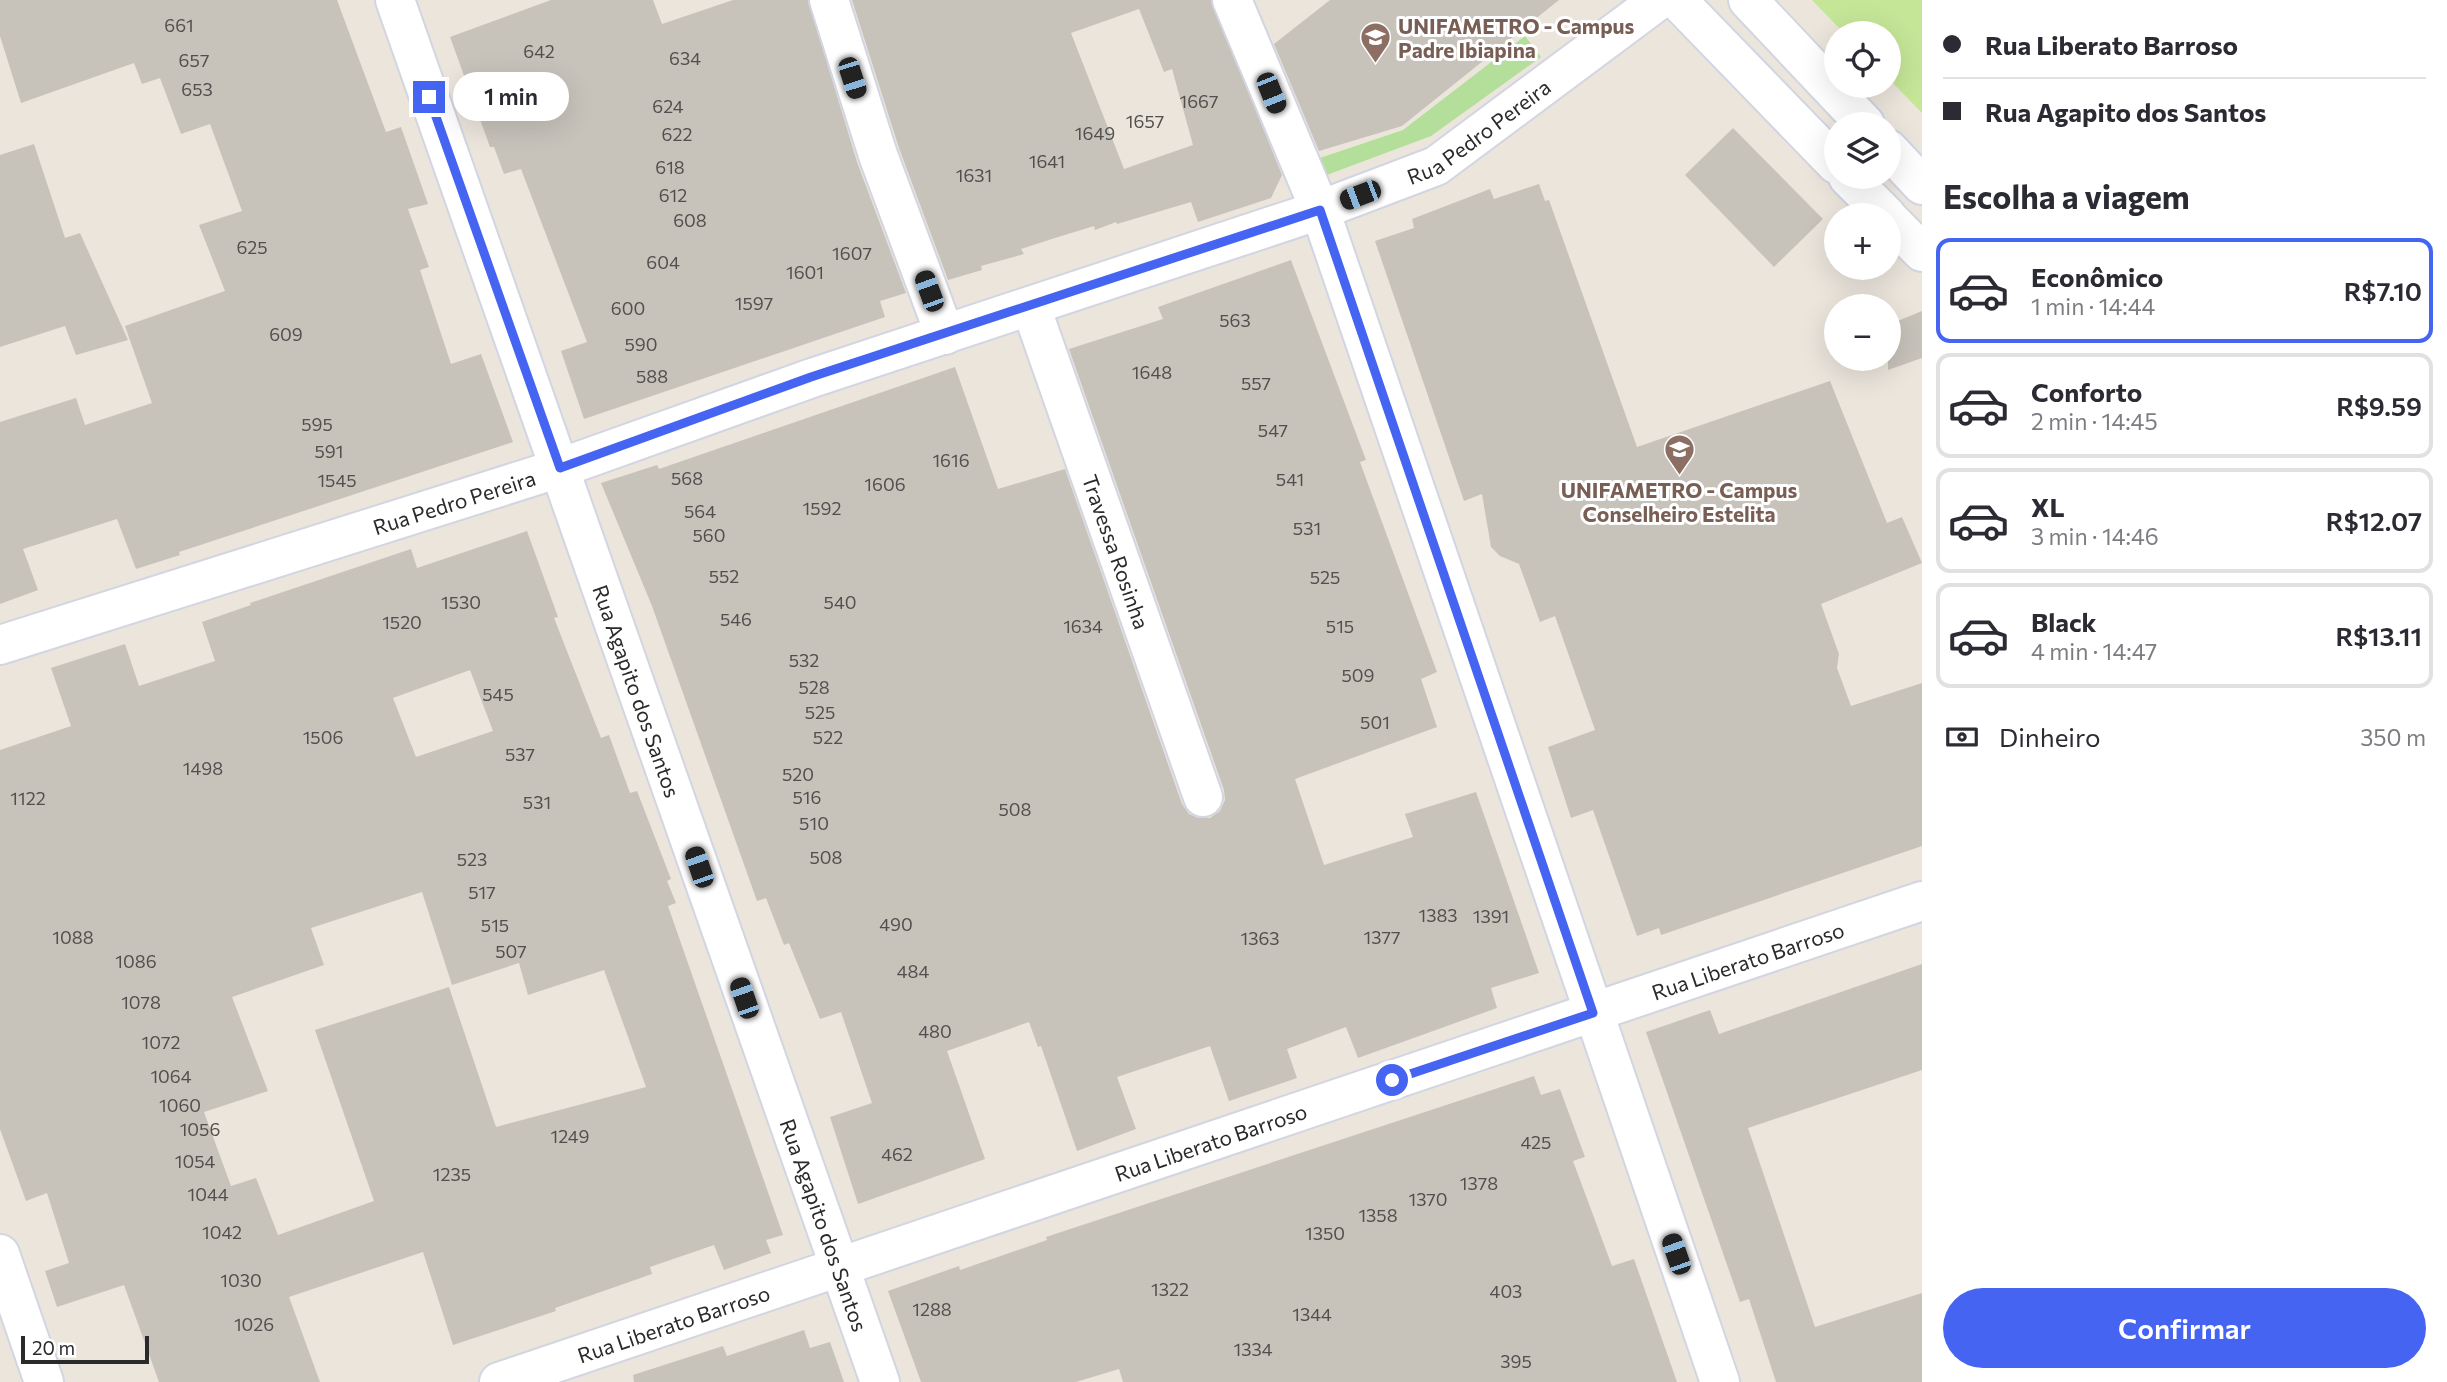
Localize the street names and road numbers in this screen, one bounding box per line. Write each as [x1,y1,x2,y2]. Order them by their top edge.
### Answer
street label: Rua Pedro Pereira [1403,73,1555,189]
street label: Rua Pedro Pereira [370,464,538,539]
street label: Travessa Rosinha [1078,471,1155,632]
street label: Rua Agapito dos Santos [589,581,686,800]
street label: Rua Liberato Barroso [1648,916,1847,1004]
street label: Rua Liberato Barroso [1111,1097,1310,1186]
street label: Rua Agapito dos Santos [776,1115,874,1334]
street label: Rua Liberato Barroso [574,1279,773,1367]

